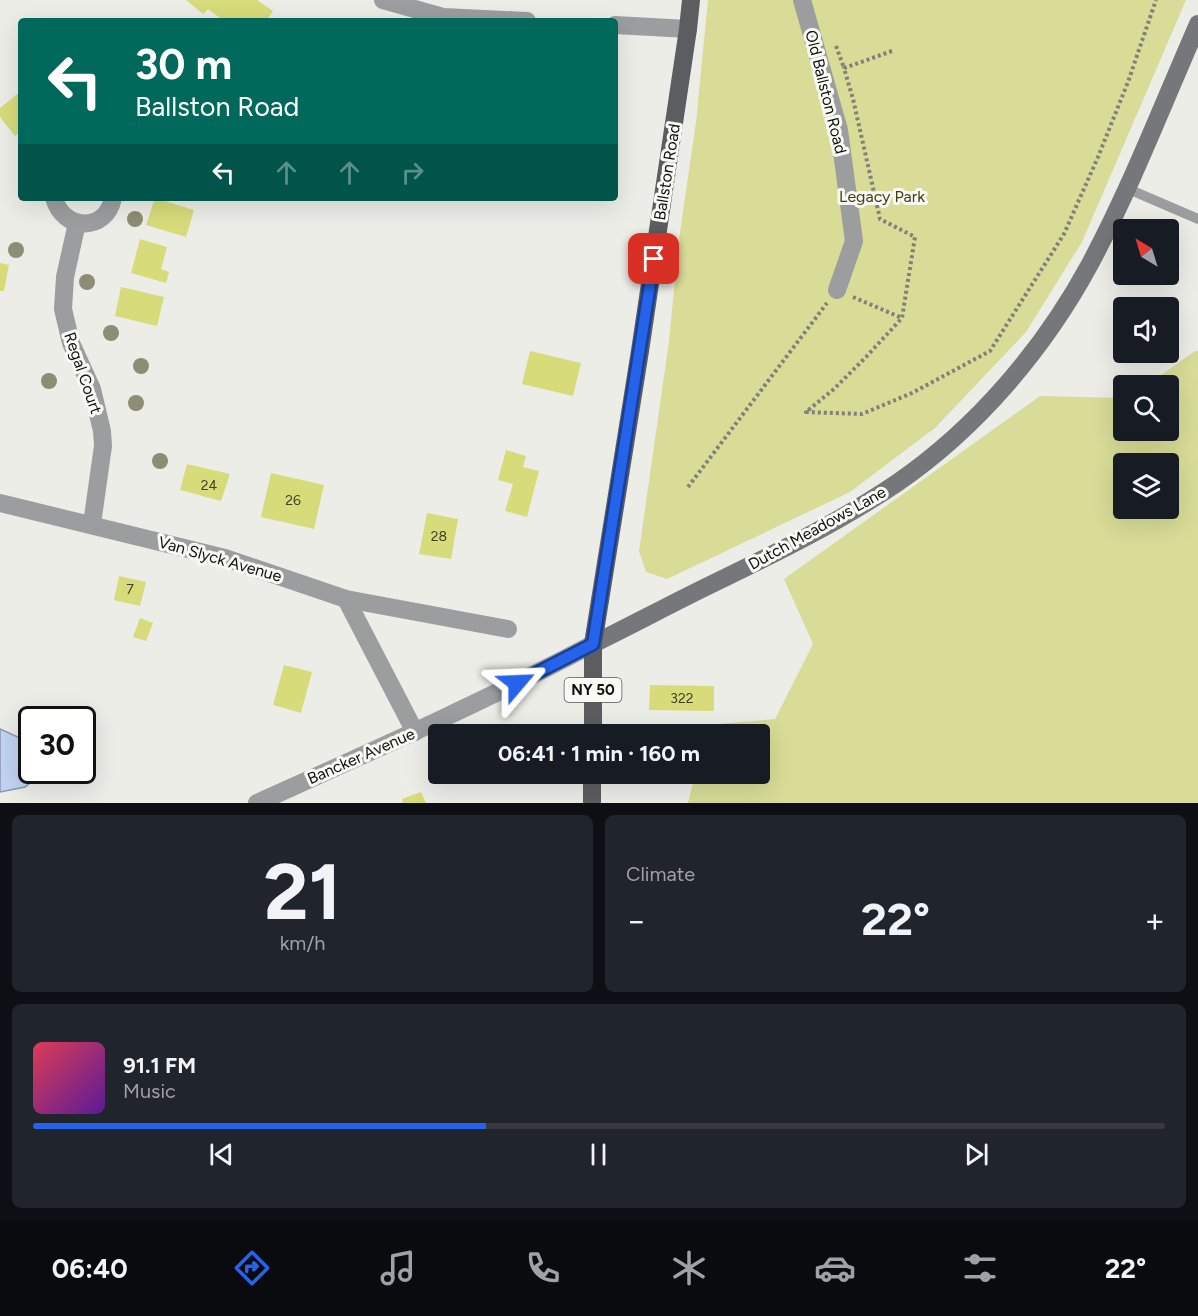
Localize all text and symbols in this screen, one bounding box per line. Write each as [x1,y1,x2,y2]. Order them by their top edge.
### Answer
street label: Old Ballston Road [801,28,851,156]
text: 30 m [135,39,232,90]
icon: left [36,42,114,120]
text: Ballston Road [135,90,299,123]
street label: Ballston Road [650,122,684,222]
icon: left [207,156,240,189]
icon: ahead [270,156,303,189]
icon: ahead [333,156,366,189]
icon: right [396,156,429,189]
park label: Legacy Park [839,187,925,206]
north arrow [1113,219,1179,285]
map controls [1113,219,1179,519]
pin [628,233,679,284]
icon: arrive [637,242,670,275]
button: sound [1113,297,1179,363]
street label: Regal Court [60,330,106,416]
button: search [1113,375,1179,441]
button: layers [1113,453,1179,519]
house number: 24 [201,477,218,494]
street label: Dutch Meadows Lane [745,482,889,574]
house number: 26 [285,492,301,509]
house number: 28 [431,528,447,545]
street label: Van Slyck Avenue [156,532,284,586]
house number: 7 [126,581,134,598]
position arrow [485,651,549,715]
road number: NY 50 [564,678,622,702]
house number: 322 [670,690,694,707]
speed limit sign: 30 [18,706,96,784]
street label: Bancker Avenue [304,724,418,788]
text: 06:41 · 1 min · 160 m [498,740,700,767]
text: 21 [263,845,342,939]
text: Climate [626,862,695,886]
text: 22° [861,892,930,946]
text: − [626,901,647,940]
text: + [1144,901,1165,940]
text: km/h [280,931,325,955]
text: 91.1 FM [123,1052,196,1079]
text: Music [123,1079,176,1103]
icon: previous [205,1138,238,1171]
icon: pause [582,1138,615,1171]
icon: next [960,1138,993,1171]
icon: directions [231,1247,273,1289]
icon: music [377,1247,419,1289]
icon: phone [522,1247,564,1289]
icon: climate [668,1247,710,1289]
icon: car [814,1247,856,1289]
icon: filters [959,1247,1001,1289]
text: 06:40 [52,1252,128,1285]
text: 22° [1105,1252,1146,1285]

